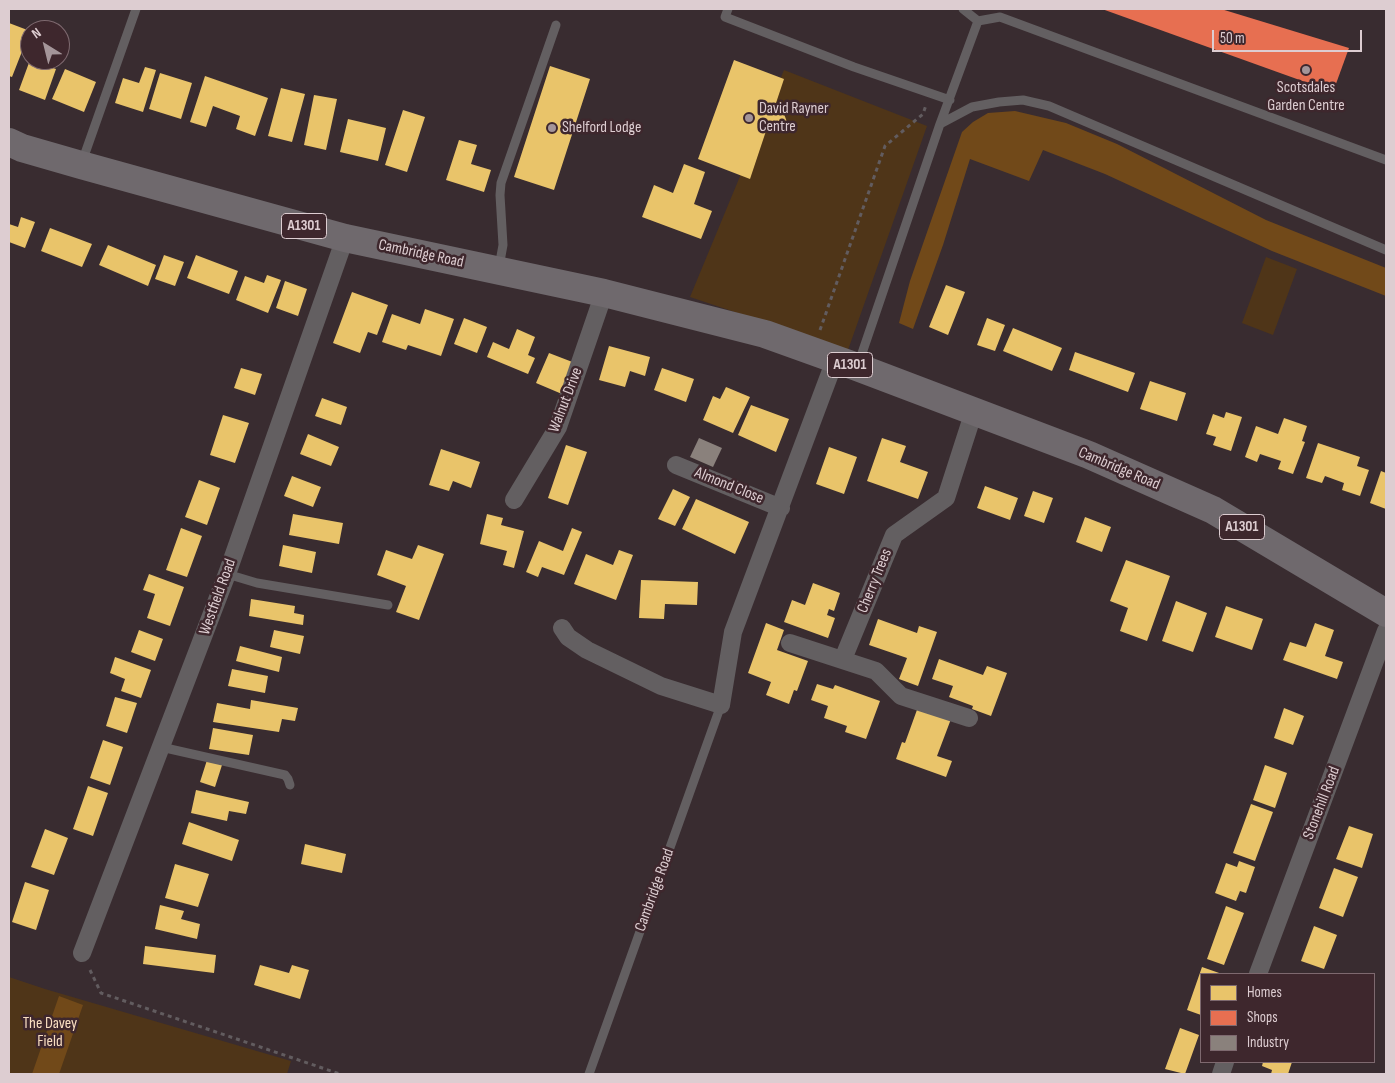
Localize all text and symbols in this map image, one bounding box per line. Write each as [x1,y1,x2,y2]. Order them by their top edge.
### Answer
north arrow [20,20,70,70]
scale bar [1215,20,1365,52]
text: N [28,24,44,42]
text: 50 m [1220,29,1245,48]
marker: Scotsdales Garden Centre [1300,64,1312,76]
place label: Scotsdales Garden Centre [1267,78,1345,116]
place label: David Rayner Centre [759,99,828,137]
marker: David Rayner Centre [743,112,755,124]
place label: Shelford Lodge [562,118,641,138]
marker: Shelford Lodge [546,122,558,134]
road number: A1301 [282,214,326,238]
street label: Cambridge Road [377,236,465,272]
road number: A1301 [828,352,872,378]
street label: Walnut Drive [545,365,587,435]
street label: Cambridge Road [1075,443,1163,495]
street label: Almond Close [692,464,766,508]
road number: A1301 [1220,514,1264,540]
street label: Cherry Trees [853,546,897,616]
street label: Westfield Road [195,556,241,638]
street label: Stonehill Road [1299,764,1345,842]
street label: Cambridge Road [631,846,679,934]
legend [1200,973,1375,1063]
text: Homes [1247,983,1282,1002]
text: Shops [1247,1008,1278,1027]
park label: The Davey Field [23,1014,77,1052]
text: Industry [1247,1033,1289,1052]

